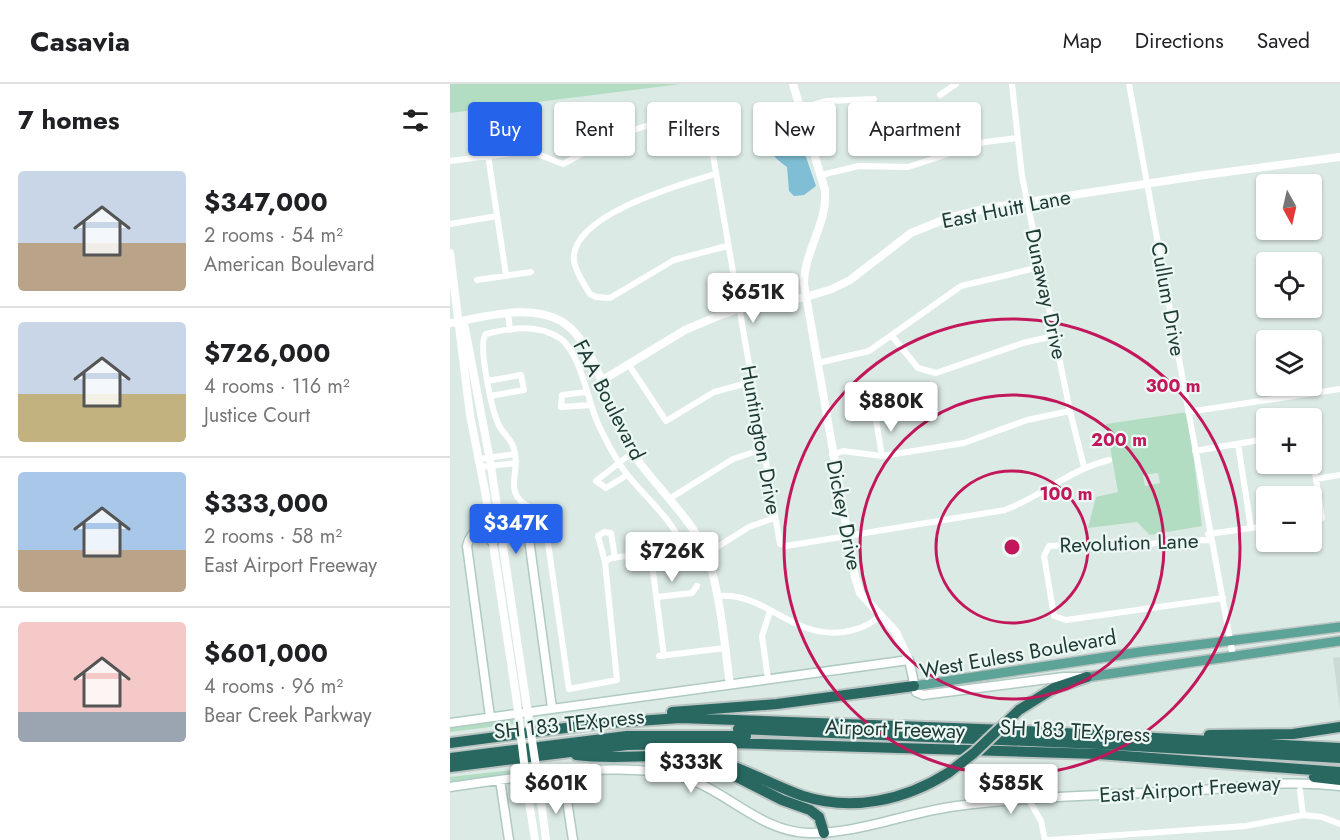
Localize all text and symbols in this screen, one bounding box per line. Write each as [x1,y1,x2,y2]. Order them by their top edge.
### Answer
text: Casavia [30,21,130,62]
text: Map [1063,26,1102,56]
text: Directions [1135,26,1224,56]
text: Saved [1257,26,1310,56]
text: 7 homes [18,101,120,139]
chip: Buy [468,102,542,156]
chip: Rent [554,102,635,156]
chip: Filters [647,102,741,156]
chip: New [753,102,836,156]
chip: Apartment [848,102,981,156]
icon: filters [399,104,432,137]
north arrow [1256,174,1322,240]
map controls [1256,174,1322,552]
street label: East Huitt Lane [939,182,1073,236]
text: $347,000 [204,183,328,221]
icon: home [66,195,138,267]
text: 2 rooms · 54 m² [204,221,343,250]
street label: Dunaway Drive [1018,226,1075,362]
street label: Cullum Drive [1143,240,1193,359]
text: American Boulevard [204,250,375,279]
button: locate [1256,252,1322,318]
pin: $651K [711,273,795,324]
text: $651K [722,278,784,307]
button: layers [1256,330,1322,396]
text: $726,000 [204,334,330,372]
street label: FAA Boulevard [566,335,652,465]
icon: home [66,346,138,418]
street label: Huntington Drive [733,363,789,517]
text: 4 rooms · 116 m² [204,372,350,401]
text: 300 m [1145,373,1201,399]
pin: $880K [849,382,933,433]
text: $880K [859,387,923,416]
text: Justice Court [204,401,310,430]
button: + [1256,408,1322,474]
text: 200 m [1091,427,1147,453]
street label: Dickey Drive [819,457,869,573]
text: 100 m [1039,481,1093,507]
text: $333,000 [204,484,328,522]
button: − [1256,486,1322,552]
icon: home [66,496,138,568]
pin: $347K [474,504,558,555]
text: $347K [484,509,548,538]
text: 2 rooms · 58 m² [204,522,342,551]
street label: Revolution Lane [1059,526,1199,560]
pin: $726K [630,532,714,583]
text: $726K [640,537,704,566]
centre of rings [1002,537,1022,557]
text: East Airport Freeway [204,551,377,580]
street label: West Euless Boulevard [917,622,1119,686]
text: $601,000 [204,634,328,672]
icon: home [66,646,138,718]
text: 4 rooms · 96 m² [204,672,343,701]
text: Bear Creek Parkway [204,701,371,730]
street label: SH 183 TEXpress [492,701,646,747]
street label: Airport Freeway [824,712,966,746]
street label: SH 183 TEXpress [999,712,1151,750]
pin: $333K [649,743,733,794]
text: $333K [659,748,723,777]
pin: $601K [514,764,598,815]
pin: $585K [969,764,1053,815]
street label: East Airport Freeway [1098,768,1282,810]
text: $601K [524,769,588,798]
text: $585K [979,769,1043,798]

